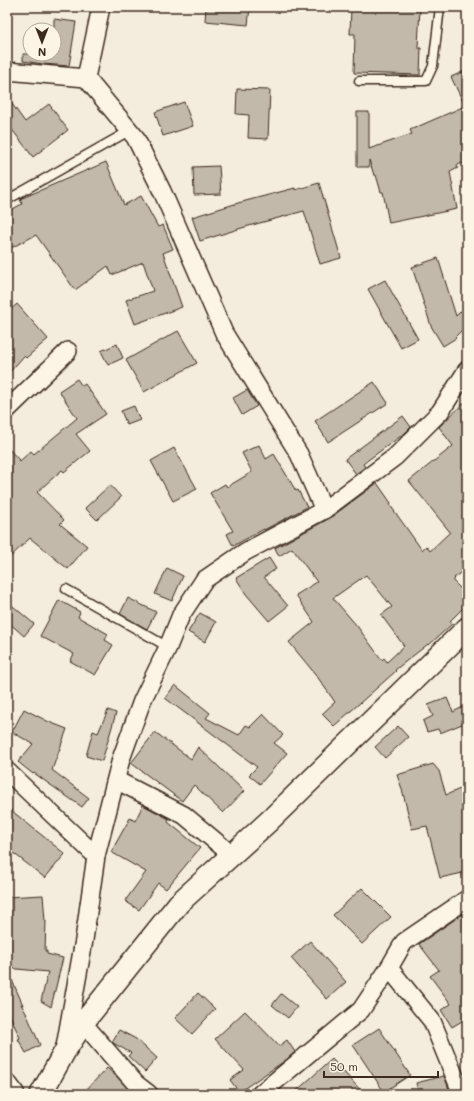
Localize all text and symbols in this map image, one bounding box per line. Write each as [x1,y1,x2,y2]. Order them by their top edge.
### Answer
north arrow [22,22,62,62]
text: N [38,45,46,60]
scale bar [324,1053,438,1079]
text: 50 m [330,1058,358,1074]

